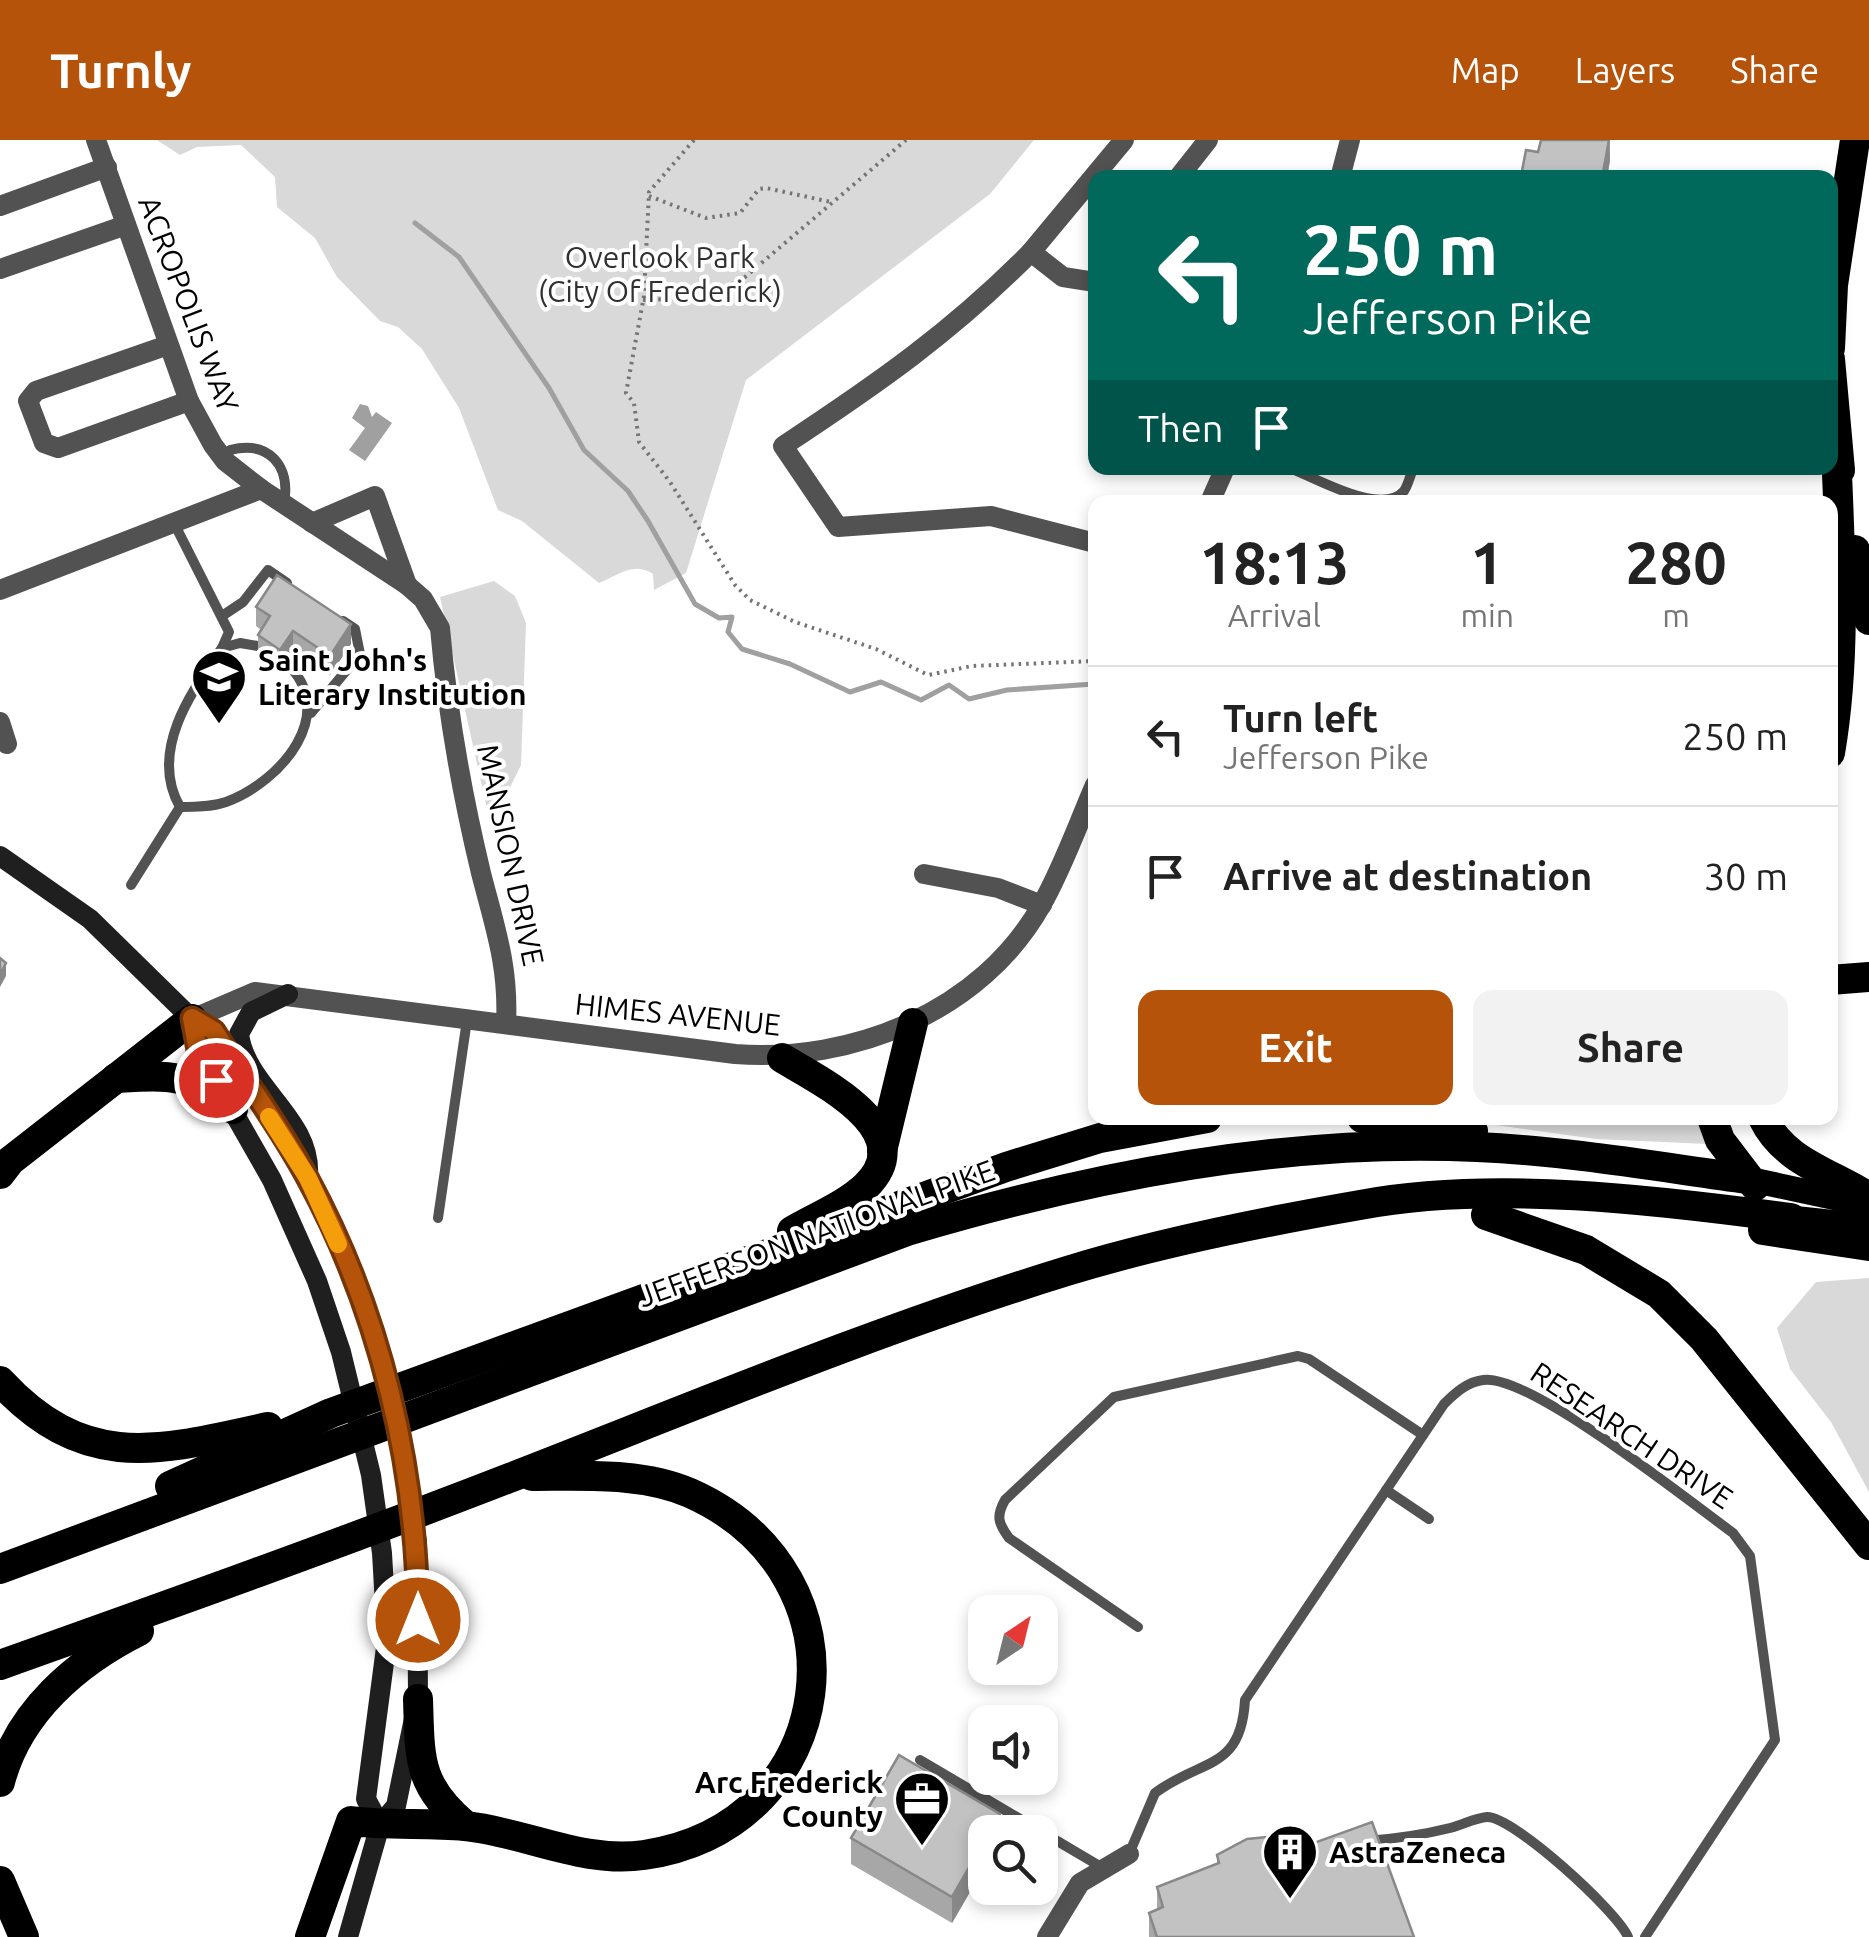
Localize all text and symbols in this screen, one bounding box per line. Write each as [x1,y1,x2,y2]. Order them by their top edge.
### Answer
text: Turnly [50,43,192,97]
text: Map [1451,50,1520,90]
text: Layers [1575,50,1675,90]
text: Share [1730,50,1819,90]
street label: ACROPOLIS WAY [132,191,246,417]
icon: left [1138,210,1268,340]
text: 250 m [1303,210,1498,288]
park label: Overlook Park (City Of Frederick) [538,240,782,308]
text: Jefferson Pike [1303,292,1593,343]
icon: arrive [1244,400,1299,455]
text: Then [1138,407,1224,449]
text: 18:13 [1199,528,1349,595]
text: 1 [1470,528,1504,595]
text: 280 [1625,528,1727,595]
text: Arrival [1228,597,1321,633]
text: min [1460,597,1514,633]
text: m [1662,597,1690,633]
place label: Saint John's Literary Institution [258,643,527,711]
school or university icon: Saint John's Literary Institution [189,647,249,726]
text: Turn left [1223,697,1378,739]
icon: left [1138,709,1193,764]
text: 250 m [1682,715,1788,757]
text: Jefferson Pike [1223,739,1429,775]
street label: MANSION DRIVE [471,741,551,969]
icon: arrive [1138,849,1193,904]
text: Arrive at destination [1223,855,1592,897]
text: 30 m [1704,855,1788,897]
street label: HIMES AVENUE [573,986,783,1042]
button: Exit [1138,990,1453,1105]
button: Share [1473,990,1788,1105]
pin [174,1038,259,1123]
icon: arrive [189,1053,244,1108]
street label: JEFFERSON NATIONAL PIKE [633,1153,999,1313]
street label: RESEARCH DRIVE [1525,1355,1739,1515]
position arrow [366,1568,470,1672]
north arrow [968,1595,1058,1685]
map controls [968,1595,1058,1905]
button: sound [968,1705,1058,1795]
place label: Arc Frederick County [695,1765,883,1833]
office icon: Arc Frederick County [892,1769,952,1848]
button: search [968,1815,1058,1905]
building icon: AstraZeneca [1260,1822,1320,1901]
place label: AstraZeneca [1329,1835,1506,1869]

